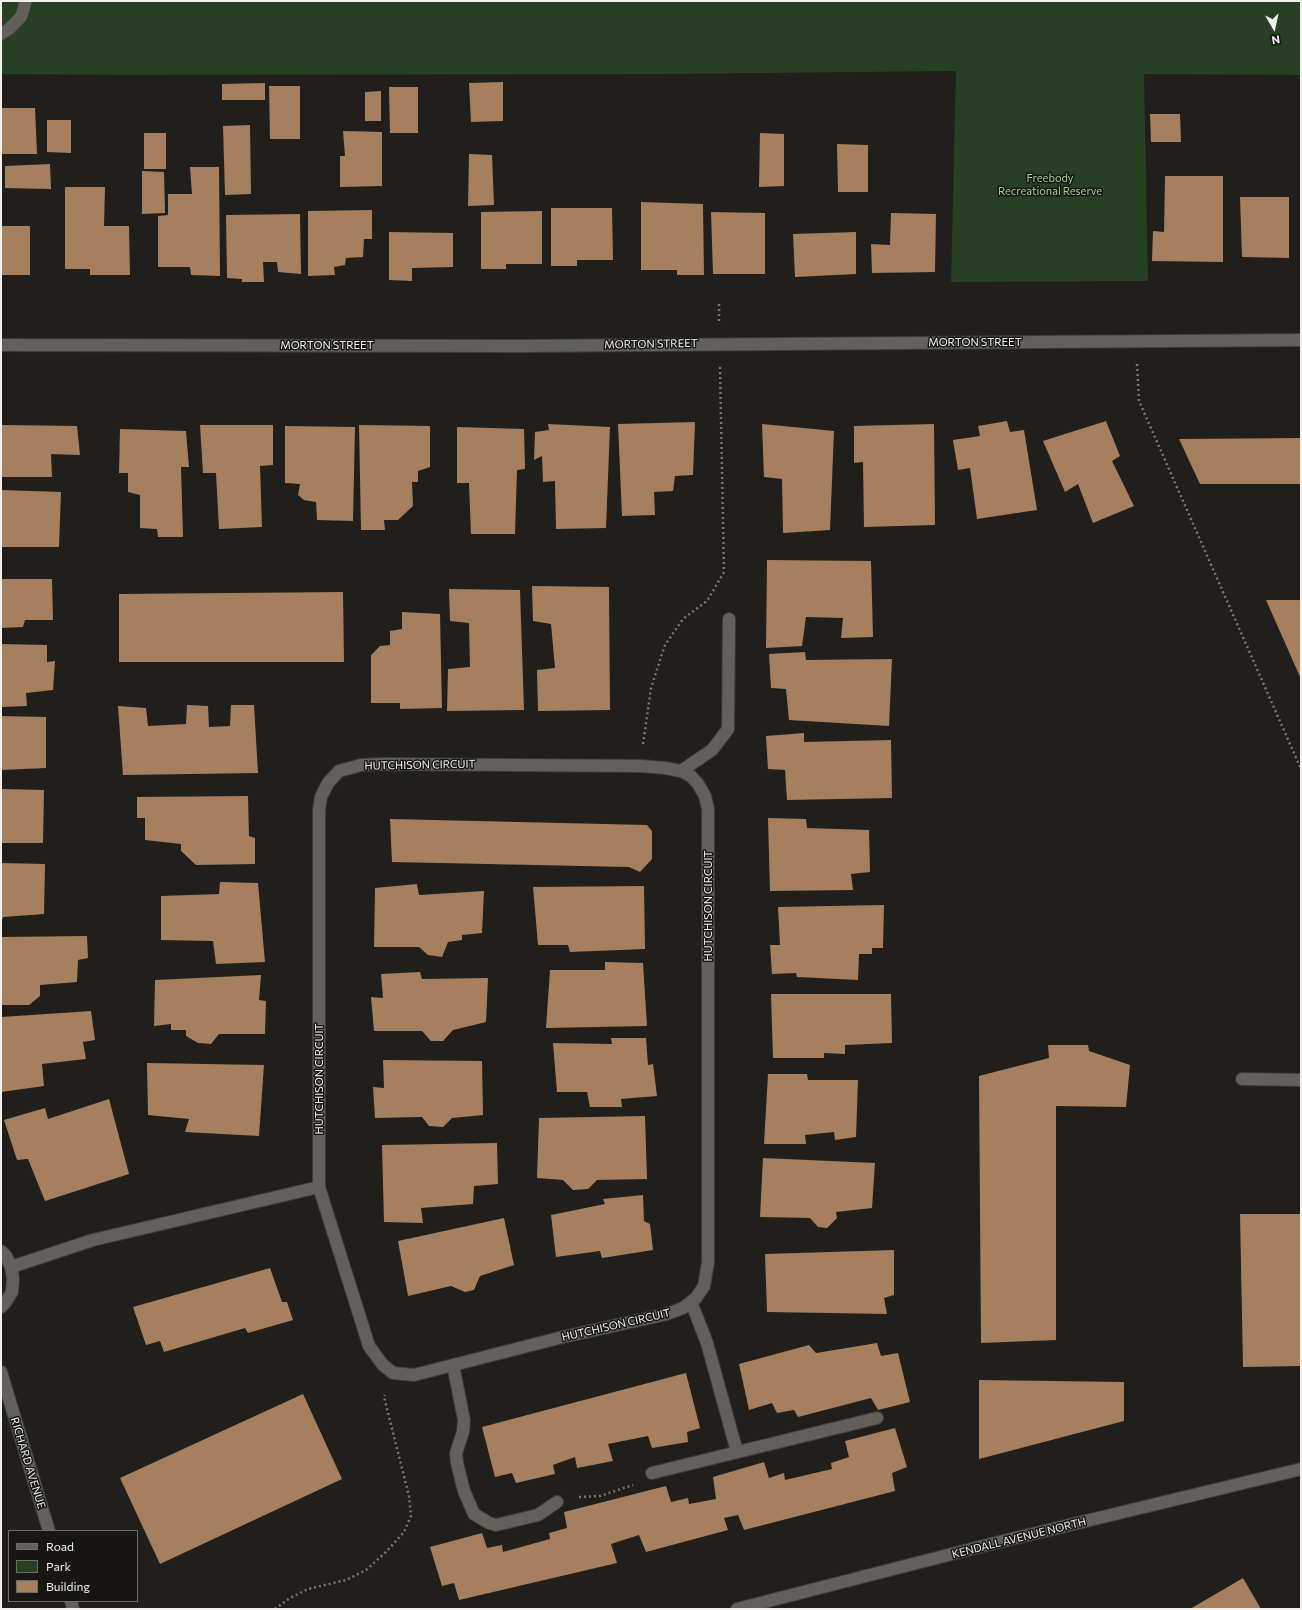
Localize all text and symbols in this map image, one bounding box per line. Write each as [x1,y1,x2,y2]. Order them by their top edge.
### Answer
north arrow [1254,8,1294,48]
text: N [1271,33,1281,47]
park label: Freebody Recreational Reserve [998,171,1102,197]
street label: MORTON STREET [928,335,1022,349]
street label: MORTON STREET [604,337,698,351]
street label: MORTON STREET [280,338,374,352]
street label: HUTCHISON CIRCUIT [364,757,476,773]
street label: HUTCHISON CIRCUIT [701,850,715,962]
street label: HUTCHISON CIRCUIT [312,1023,326,1135]
street label: HUTCHISON CIRCUIT [560,1306,672,1344]
street label: RICHARD AVENUE [8,1416,48,1510]
street label: KENDALL AVENUE NORTH [951,1515,1087,1561]
legend [8,1530,138,1602]
text: Road [46,1539,74,1553]
text: Park [46,1559,71,1573]
text: Building [46,1579,90,1593]

